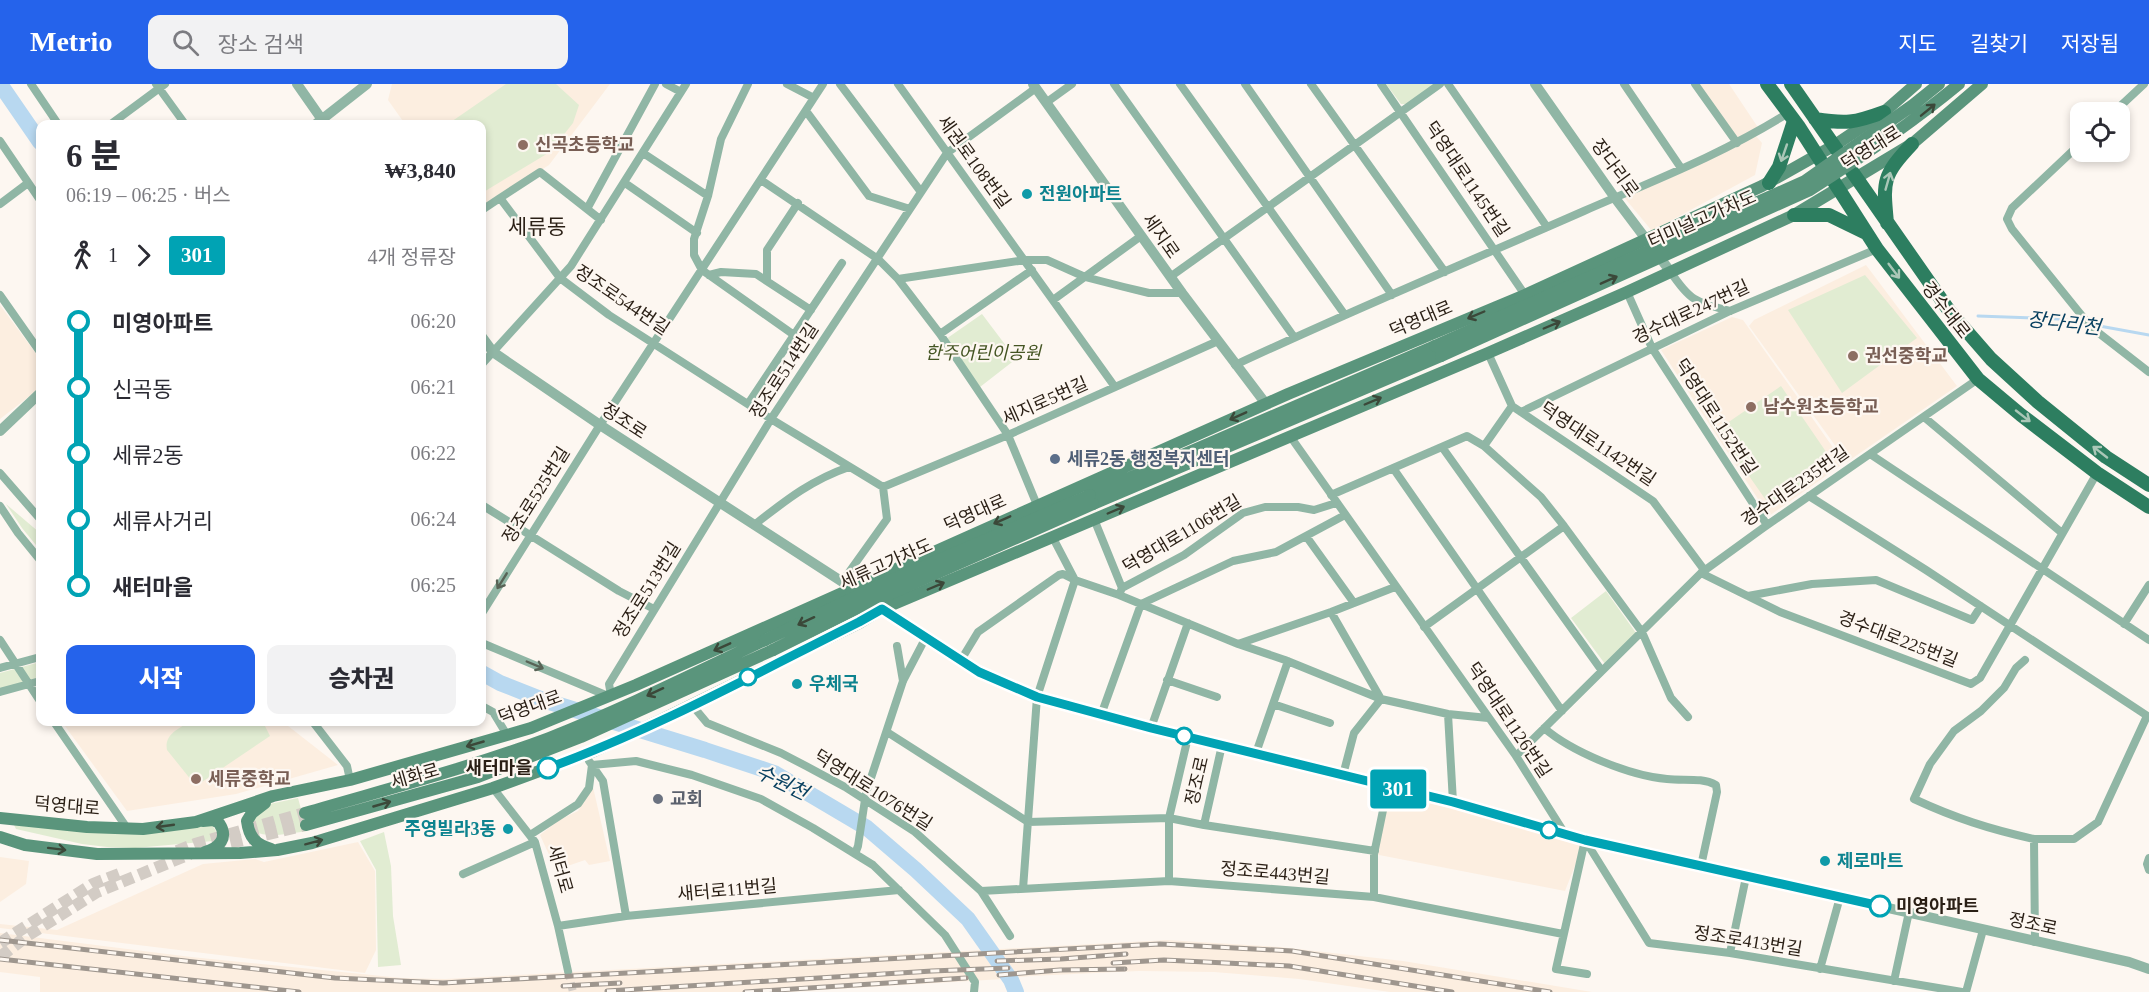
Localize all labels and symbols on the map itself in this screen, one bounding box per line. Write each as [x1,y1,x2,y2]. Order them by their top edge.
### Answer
one-way arrow [1920,103,1936,116]
street label: 세권로108번길 [934,112,1014,212]
street label: 덕영대로1145번길 [1421,118,1513,240]
street label: 덕영대로 [1838,122,1904,174]
place label: 신곡초등학교 [535,135,634,155]
street label: 장다리로 [1587,135,1643,201]
marker: 신곡초등학교 [516,138,530,152]
one-way arrow [1778,144,1789,162]
one-way arrow [1883,172,1894,191]
place label: 전원아파트 [1039,184,1122,204]
street label: 터미널고가차도 [1645,186,1759,252]
marker: 전원아파트 [1020,187,1034,201]
street label: 세지로 [1139,210,1183,262]
district label: 세류동 [508,215,566,239]
street label: 정조로544번길 [571,261,673,339]
one-way arrow [1887,263,1900,279]
one-way arrow [1599,274,1618,285]
street label: 경수대로247번길 [1630,276,1752,348]
street label: 경수대로 [1918,278,1974,342]
street label: 덕영대로 [1387,297,1455,341]
water label: 장다리천 [2026,308,2104,339]
one-way arrow [1467,310,1486,321]
one-way arrow [1542,319,1560,330]
street label: 정조로514번길 [746,320,822,422]
park label: 한주어린이공원 [925,343,1042,363]
place label: 권선중학교 [1865,346,1948,366]
marker: 권선중학교 [1846,349,1860,363]
street label: 덕영대로1152번길 [1671,355,1761,479]
street label: 세지로5번길 [999,373,1091,429]
one-way arrow [1363,395,1381,406]
place label: 남수원초등학교 [1763,397,1879,417]
street label: 덕영대로1142번길 [1537,398,1659,490]
street label: 정조로 [598,399,650,443]
marker: 남수원초등학교 [1744,400,1758,414]
one-way arrow [2014,410,2030,423]
one-way arrow [1230,411,1248,422]
street label: 경수대로235번길 [1738,442,1852,530]
street label: 정조로525번길 [498,443,574,547]
one-way arrow [2093,446,2109,459]
place label: 세류2동 행정복지센터 [1067,449,1230,469]
marker: 세류2동 행정복지센터 [1048,452,1062,466]
street label: 덕영대로 [941,490,1009,536]
street label: 덕영대로1106번길 [1119,491,1245,577]
one-way arrow [1106,504,1124,515]
one-way arrow [994,515,1012,526]
street label: 세류고가차도 [837,535,935,593]
street label: 정조로513번길 [609,538,685,642]
one-way arrow [495,572,507,589]
one-way arrow [926,580,945,591]
street label: 경수대로225번길 [1835,607,1961,671]
one-way arrow [797,615,815,627]
one-way arrow [713,641,731,653]
street label: 덕영대로1126번길 [1463,659,1555,781]
one-way arrow [526,660,544,671]
unlabelled marker [739,668,757,686]
place label: 우체국 [809,674,859,694]
marker: 우체국 [790,677,804,691]
street label: 덕영대로 [495,686,565,728]
one-way arrow [646,686,664,698]
unlabelled marker [1175,727,1193,745]
one-way arrow [466,739,485,750]
street label: 덕영대로1076번길 [810,746,936,834]
street label: 정조로 [1182,755,1212,807]
marker: 새터마을 [537,757,559,779]
place label: 새터마을 [466,758,532,778]
street label: 세화로 [388,760,442,792]
water label: 수원천 [752,760,814,805]
place label: 세류중학교 [208,769,291,789]
line badge: 301 [1364,770,1432,808]
marker: 세류중학교 [189,772,203,786]
place label: 교회 [670,789,703,809]
marker: 교회 [651,792,665,806]
street label: 덕영대로 [33,793,101,819]
one-way arrow [372,797,391,809]
place label: 주영빌라3동 [404,819,496,839]
one-way arrow [156,820,175,831]
unlabelled marker [1540,821,1558,839]
marker: 주영빌라3동 [501,822,515,836]
one-way arrow [304,836,323,847]
street label: 새터로 [544,842,576,896]
one-way arrow [47,844,67,855]
place label: 제로마트 [1837,851,1903,871]
marker: 제로마트 [1818,854,1832,868]
street label: 정조로443번길 [1219,858,1331,888]
street label: 새터로11번길 [676,876,778,904]
marker: 미영아파트 [1869,895,1891,917]
place label: 미영아파트 [1896,896,1979,916]
street label: 정조로 [2007,909,2059,939]
street label: 정조로413번길 [1692,923,1804,959]

